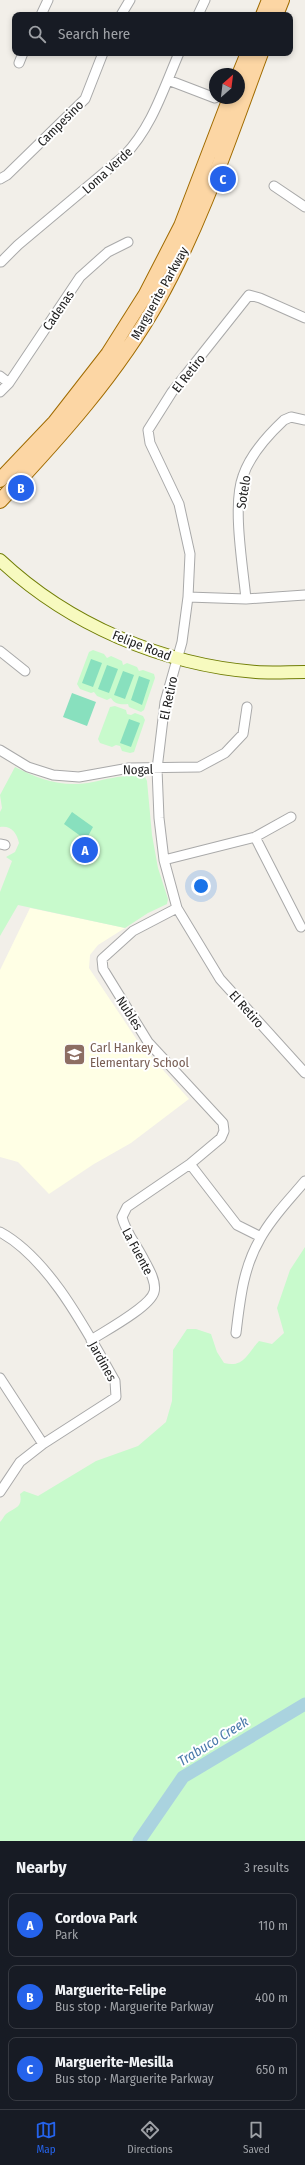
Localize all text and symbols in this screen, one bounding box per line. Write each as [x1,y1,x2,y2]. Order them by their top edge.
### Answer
search box [12,12,293,56]
icon: search [26,23,48,45]
text: Search here [58,25,130,43]
north arrow [209,68,245,104]
street label: Campesino [34,97,87,149]
street label: Loma Verde [79,144,135,197]
pin: C [210,164,236,194]
street label: Marguerite Parkway [128,244,191,342]
street label: Cadenas [40,287,77,333]
street label: El Retiro [169,351,208,395]
pin: B [8,473,34,503]
street label: Sotelo [233,474,254,510]
street label: Felipe Road [110,627,173,664]
street label: El Retiro [157,675,180,721]
street label: Nogal [123,762,154,777]
pin: A [72,835,98,865]
your location [191,876,211,896]
street label: El Retiro [226,988,267,1031]
street label: Nubles [113,994,146,1033]
place label: Carl Hankey Elementary School [90,1040,190,1070]
school or university icon: Carl Hankey Elementary School [61,1041,87,1067]
street label: La Fuente [119,1225,156,1277]
street label: Jardines [86,1339,120,1384]
water label: Trabuco Creek [175,1713,252,1770]
text: Nearby [16,1857,67,1878]
text: 3 results [244,1860,289,1875]
text: Cordova Park [55,1909,137,1927]
text: A [26,1918,34,1933]
text: 110 m [258,1918,288,1933]
text: Park [55,1927,78,1942]
text: Marguerite-Felipe [55,1981,166,1999]
text: B [26,1990,34,2005]
text: 400 m [255,1990,288,2005]
text: Bus stop · Marguerite Parkway [55,1999,214,2014]
text: Marguerite-Mesilla [55,2053,173,2071]
text: C [27,2062,33,2077]
text: 650 m [256,2062,288,2077]
text: Bus stop · Marguerite Parkway [55,2071,214,2086]
tab: Map [35,2119,57,2156]
tab: Directions [127,2119,173,2156]
tab: Saved [243,2119,270,2156]

